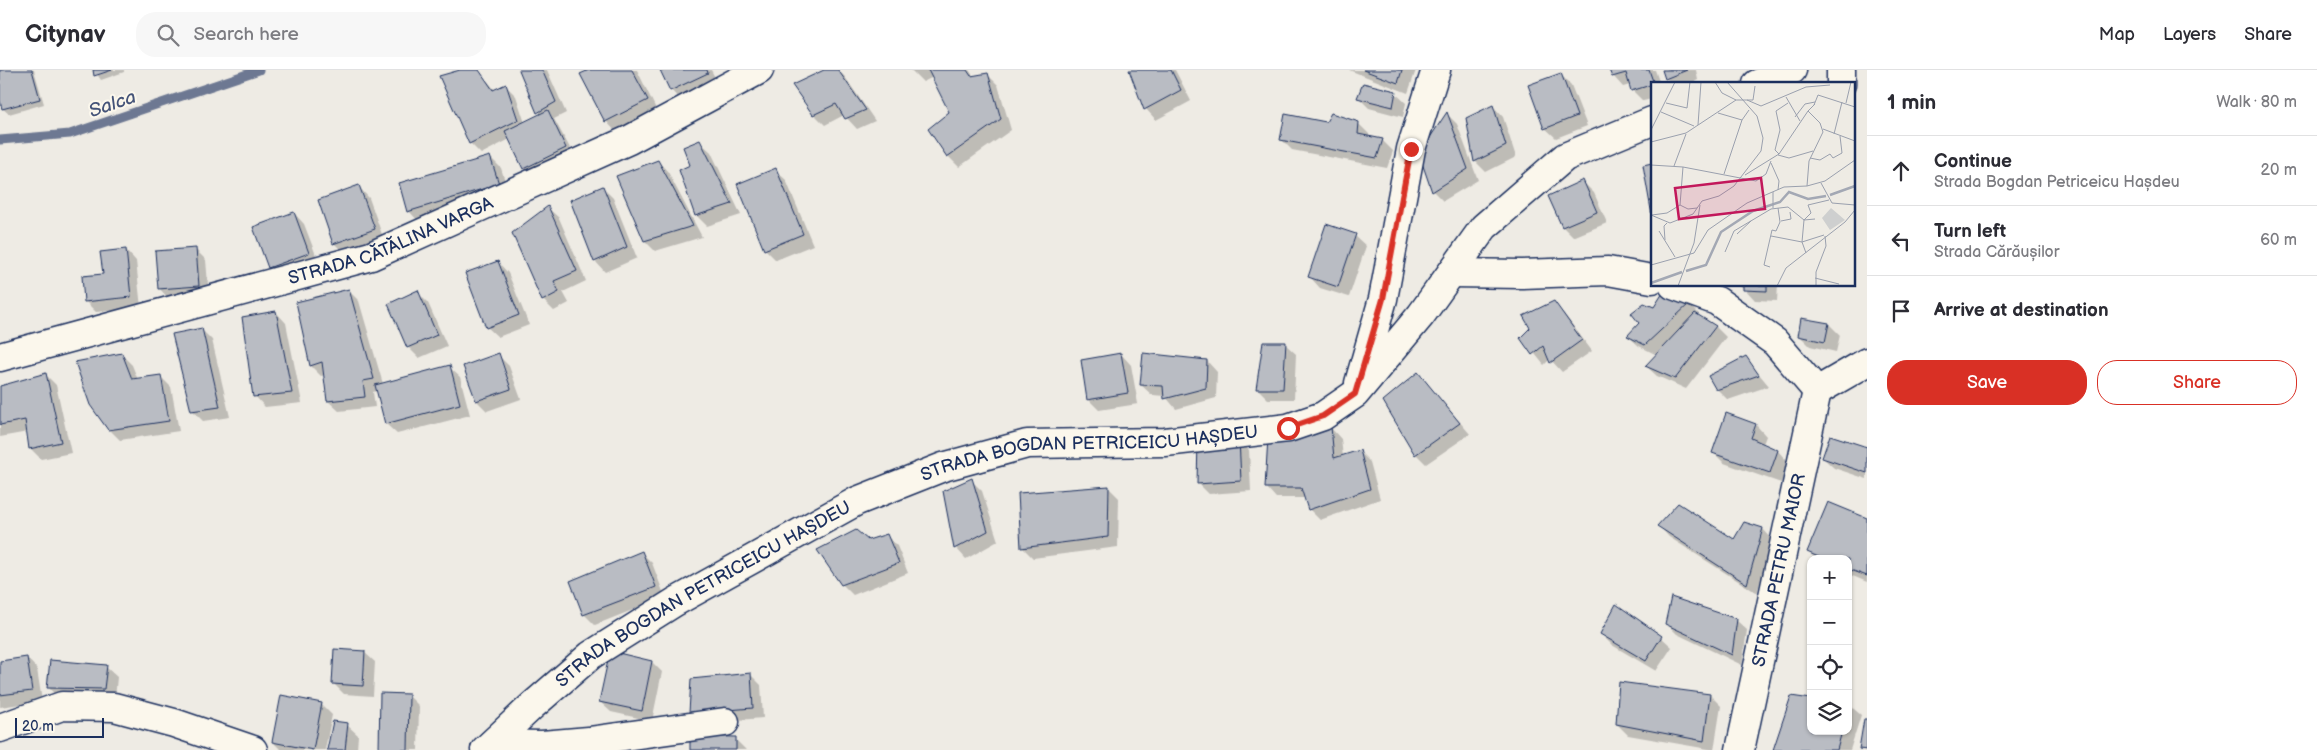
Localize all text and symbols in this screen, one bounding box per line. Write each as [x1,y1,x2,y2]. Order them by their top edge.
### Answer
search box [136,12,486,57]
text: Citynav [25,20,106,49]
icon: search [154,21,182,49]
text: Search here [194,23,299,46]
text: Map [2099,24,2135,45]
text: Layers [2163,24,2216,45]
text: Share [2244,24,2292,45]
inset map [1651,82,1854,286]
water label: Salca [86,86,139,123]
text: 1 min [1887,90,1936,115]
text: Walk · 80 m [2216,93,2297,112]
route end [1400,138,1423,161]
text: Continue [1934,150,2012,173]
icon: ahead [1887,157,1915,185]
text: 20 m [2261,161,2297,180]
text: Strada Bogdan Petriceicu Hașdeu [1934,173,2180,192]
street label: STRADA CĂTĂLINA VARGA [286,193,496,289]
text: Turn left [1934,220,2006,243]
icon: left [1887,227,1915,255]
text: 60 m [2260,231,2297,250]
text: Strada Cărăușilor [1934,243,2060,262]
icon: arrive [1887,297,1915,325]
text: Arrive at destination [1934,299,2109,322]
button: Save [1887,360,2087,405]
button: Share [2097,360,2297,405]
route start [1277,417,1300,440]
street label: STRADA BOGDAN PETRICEICU HAȘDEU [918,421,1259,486]
street label: STRADA PETRU MAIOR [1748,471,1810,669]
street label: STRADA BOGDAN PETRICEICU HAȘDEU [552,497,855,692]
map controls [1807,555,1852,735]
button: + [1807,555,1852,600]
button: − [1807,600,1852,645]
button: locate [1807,645,1852,690]
button: layers [1807,690,1852,735]
scale bar [15,715,104,738]
text: 20 m [22,718,54,735]

